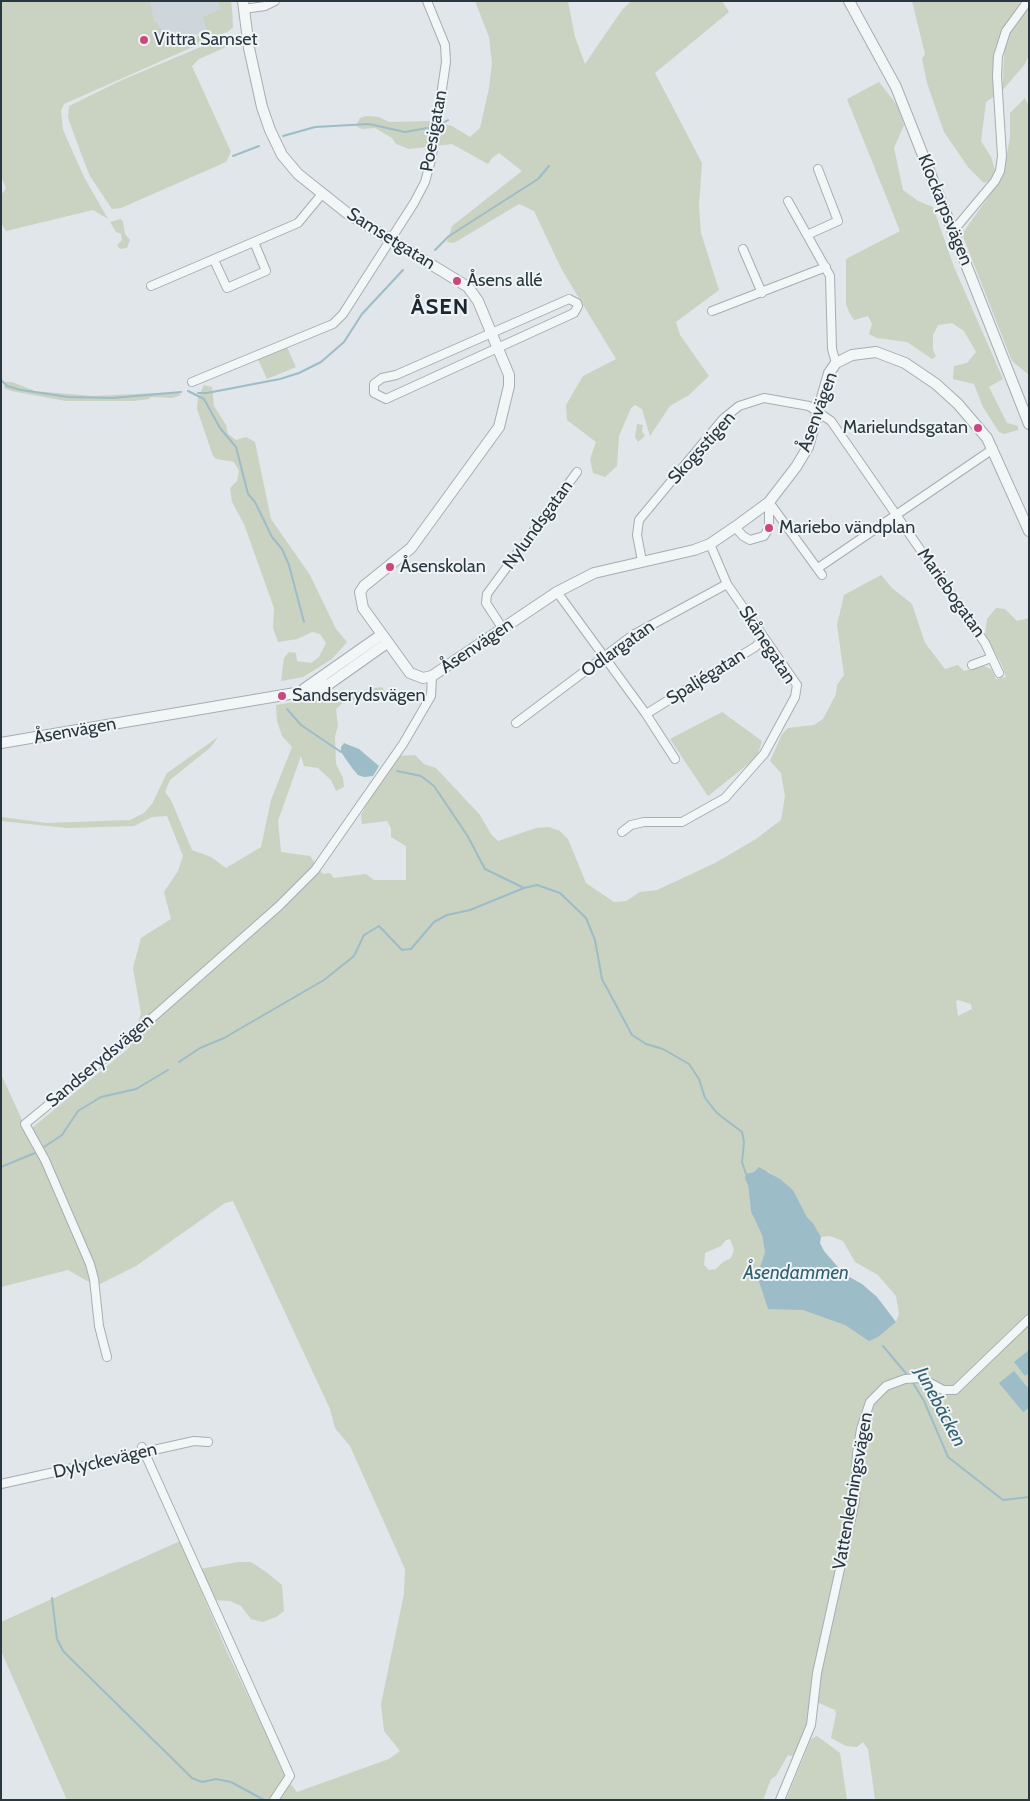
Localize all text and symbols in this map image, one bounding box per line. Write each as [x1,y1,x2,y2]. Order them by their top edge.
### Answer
place label: Vittra Samset [154,29,258,51]
marker: Vittra Samset [138,34,150,46]
street label: Poesigatan [416,88,452,174]
street label: Klockarpsvägen [913,151,977,269]
street label: Samsetgatan [343,203,439,275]
place label: Åsens allé [467,270,543,292]
marker: Åsens allé [451,275,463,287]
district label: ÅSEN [410,295,470,321]
street label: Åsenvägen [794,369,842,455]
street label: Skogsstigen [664,407,740,489]
place label: Marielundsgatan [843,417,968,439]
marker: Marielundsgatan [972,422,984,434]
street label: Nylundsgatan [498,476,578,574]
place label: Mariebo vändplan [779,517,915,539]
marker: Mariebo vändplan [763,522,775,534]
street label: Mariebogatan [912,544,990,642]
place label: Åsenskolan [400,556,486,578]
marker: Åsenskolan [384,561,396,573]
street label: Skånegatan [734,602,800,688]
street label: Åsenvägen [436,614,518,678]
street label: Odlargatan [577,616,659,682]
street label: Spaljégatan [663,644,749,710]
place label: Sandserydsvägen [292,685,426,707]
marker: Sandserydsvägen [276,690,288,702]
street label: Åsenvägen [32,713,118,749]
street label: Sandserydsvägen [42,1010,158,1112]
water label: Åsendammen [743,1262,849,1284]
water label: Junebäcken [910,1363,970,1451]
street label: Vattenledningsvägen [829,1411,877,1571]
street label: Dylyckevägen [51,1439,159,1483]

